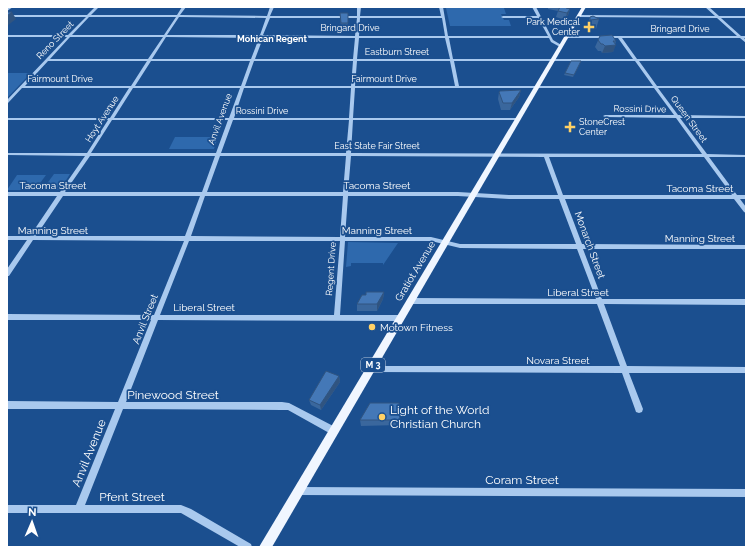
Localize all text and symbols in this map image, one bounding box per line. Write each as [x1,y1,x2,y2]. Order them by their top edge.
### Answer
place label: Park Medical Center [526,17,581,37]
street label: Reno Street [34,19,76,61]
marker: Park Medical Center [583,21,595,33]
street label: Bringard Drive [320,23,380,33]
street label: Bringard Drive [650,24,710,34]
district label: Mohican Regent [237,34,307,44]
street label: Eastburn Street [365,47,429,57]
street label: Fairmount Drive [27,74,94,84]
street label: Fairmount Drive [351,74,418,84]
street label: Anvil Avenue [206,91,234,146]
street label: Hoyt Avenue [83,93,121,144]
street label: Queen Street [669,94,709,144]
street label: Rossini Drive [614,104,667,114]
street label: Rossini Drive [236,106,289,116]
place label: StoneCrest Center [579,117,625,137]
marker: StoneCrest Center [564,121,576,133]
street label: East State Fair Street [334,141,420,151]
street label: Tacoma Street [20,180,87,191]
street label: Tacoma Street [344,180,411,191]
street label: Tacoma Street [667,183,734,194]
street label: Monarch Street [573,210,608,281]
street label: Manning Street [18,225,89,236]
street label: Manning Street [342,225,413,236]
street label: Manning Street [665,233,736,244]
street label: Gratiot Avenue [393,239,437,303]
street label: Regent Drive [324,241,338,296]
street label: Liberal Street [547,287,609,298]
street label: Anvil Street [130,292,160,345]
street label: Liberal Street [173,302,235,313]
marker: Motown Fitness [367,322,377,332]
place label: Motown Fitness [380,322,453,333]
street label: Novara Street [526,355,590,366]
road number: M 3 [361,358,385,372]
street label: Pinewood Street [127,388,219,402]
place label: Light of the World Christian Church [390,403,489,431]
marker: Light of the World Christian Church [377,412,387,422]
street label: Anvil Avenue [69,417,109,489]
street label: Coram Street [485,473,559,487]
street label: Pfent Street [99,490,165,504]
north arrow [12,502,52,542]
text: N [28,506,37,519]

